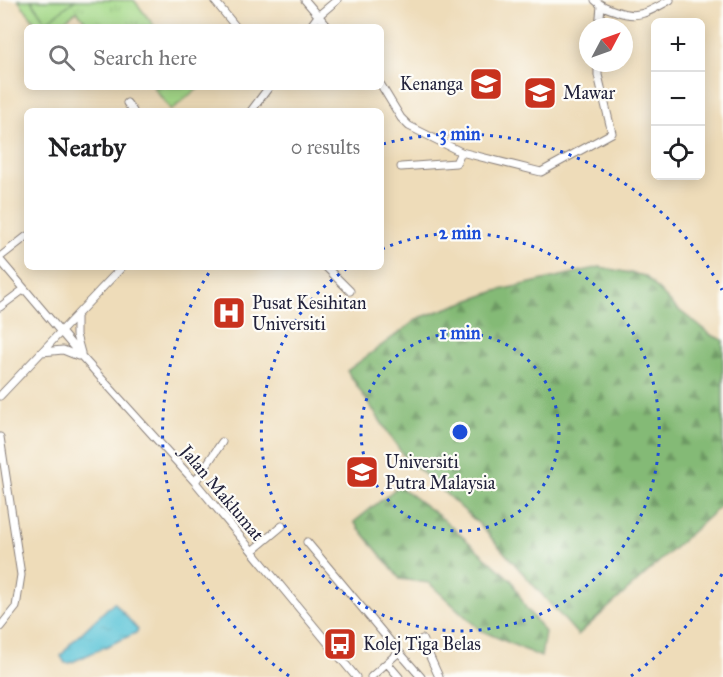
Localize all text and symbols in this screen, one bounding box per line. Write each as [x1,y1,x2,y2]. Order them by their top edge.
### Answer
north arrow [579,18,633,72]
map controls [651,18,705,180]
button: + [651,18,705,72]
search box [24,24,384,90]
icon: search [45,41,78,74]
text: Search here [93,44,197,71]
school or university icon: Kenanga [468,66,504,102]
button: − [651,72,705,126]
place label: Kenanga [400,73,463,96]
school or university icon: Mawar [522,75,558,111]
place label: Mawar [563,82,615,104]
text: 3 min [440,123,481,146]
button: locate [651,126,705,180]
text: Nearby [48,131,126,163]
text: 0 results [291,135,360,159]
text: 2 min [439,222,482,244]
place label: Pusat Kesihitan Universiti [252,292,367,335]
hospital icon: Pusat Kesihitan Universiti [211,295,247,331]
text: 1 min [440,322,481,344]
centre of rings [450,422,470,442]
street label: Jalan Maklumat [173,439,269,547]
place label: Universiti Putra Malaysia [385,451,496,494]
school or university icon: Universiti Putra Malaysia [344,454,380,490]
bus stop icon: Kolej Tiga Belas [322,626,358,662]
place label: Kolej Tiga Belas [363,633,481,656]

